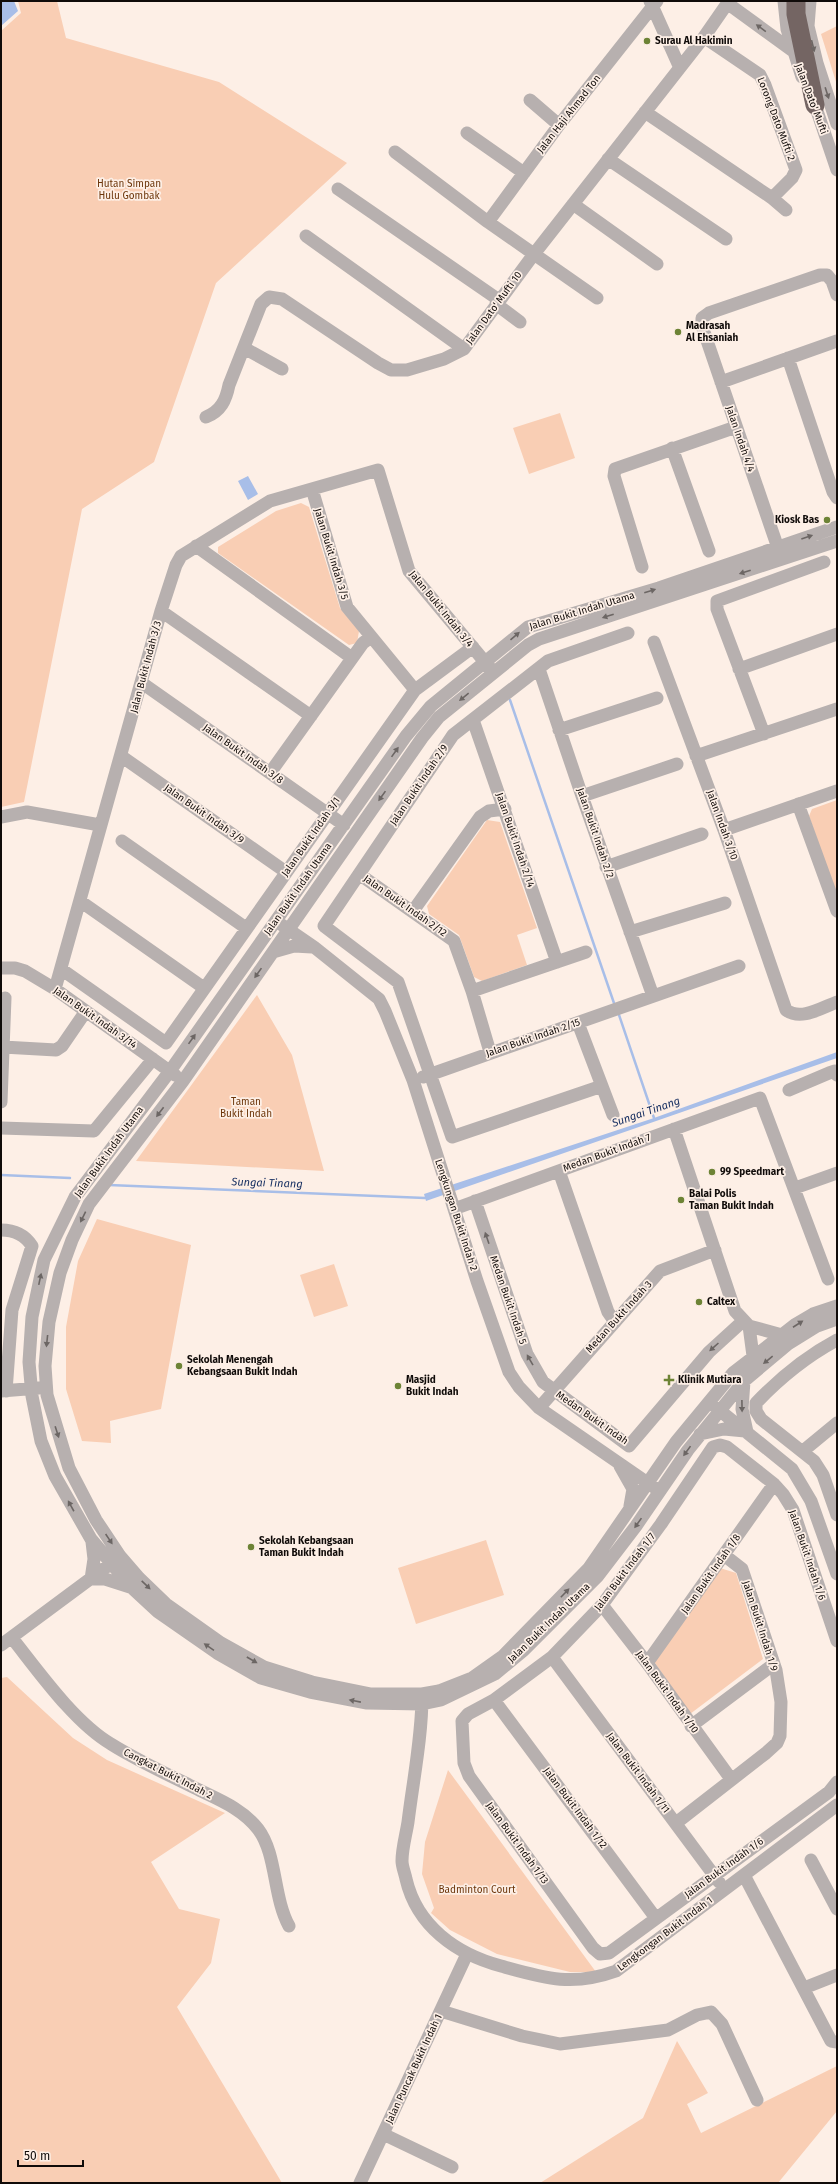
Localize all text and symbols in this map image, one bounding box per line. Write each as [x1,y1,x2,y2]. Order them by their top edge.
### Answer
one-way arrow [756,24,767,32]
place label: Surau Al Hakimin [655,35,733,47]
marker: Surau Al Hakimin [642,36,652,46]
one-way arrow [810,40,816,52]
street label: Jalan Dato' Mufti [792,62,830,136]
street label: Jalan Haji Ahmad Ton [535,72,603,156]
street label: Lorong Dato Mufti 2 [755,76,797,162]
one-way arrow [824,88,830,100]
park label: Hutan Simpan Hulu Gombak [97,178,161,202]
street label: Jalan Dato' Mufti 10 [464,269,525,347]
place label: Madrasah Al Ehsaniah [685,320,739,344]
marker: Madrasah Al Ehsaniah [673,327,683,337]
street label: Jalan Indah 4/4 [723,404,757,474]
street label: Jalan Bukit Indah 3/5 [311,507,351,601]
place label: Kiosk Bas [775,514,819,526]
marker: Kiosk Bas [822,515,832,525]
one-way arrow [802,534,814,540]
street label: Jalan Bukit Indah 3/4 [406,568,476,650]
one-way arrow [739,569,751,575]
one-way arrow [645,588,657,594]
street label: Jalan Bukit Indah Utama [528,589,636,633]
one-way arrow [602,613,614,619]
street label: Jalan Bukit Indah 3/3 [128,620,164,714]
one-way arrow [509,632,520,641]
one-way arrow [459,692,470,701]
street label: Jalan Bukit Indah 3/8 [201,722,286,787]
street label: Jalan Bukit Indah 2/9 [387,742,451,828]
one-way arrow [391,747,399,757]
street label: Jalan Bukit Indah 3/9 [162,782,246,846]
street label: Jalan Bukit Indah 2/2 [574,786,616,880]
street label: Jalan Indah 3/10 [704,789,740,862]
one-way arrow [378,791,386,801]
street label: Jalan Bukit Indah 2/14 [493,791,537,890]
street label: Jalan Bukit Indah 3/1 [279,795,343,879]
street label: Jalan Bukit Indah Utama [262,841,334,937]
street label: Jalan Bukit Indah 2/12 [361,873,449,939]
one-way arrow [254,968,262,979]
street label: Jalan Bukit Indah 3/14 [51,985,140,1052]
street label: Jalan Bukit Indah 2/15 [484,1016,582,1060]
one-way arrow [188,1034,196,1044]
water label: Sungai Tinang [609,1094,682,1130]
park label: Taman Bukit Indah [220,1096,272,1120]
street label: Jalan Bukit Indah Utama [72,1104,146,1200]
one-way arrow [155,1106,164,1117]
street label: Medan Bukit Indah 7 [562,1131,653,1174]
street label: Lengkungan Bukit Indah 2 [432,1158,480,1272]
place label: 99 Speedmart [720,1166,784,1178]
marker: 99 Speedmart [707,1167,717,1177]
water label: Sungai Tinang [230,1175,303,1191]
place label: Balai Polis Taman Bukit Indah [689,1188,774,1212]
marker: Balai Polis Taman Bukit Indah [676,1195,686,1205]
one-way arrow [80,1211,86,1222]
one-way arrow [484,1231,490,1243]
street label: Medan Bukit Indah 5 [487,1254,529,1346]
one-way arrow [38,1273,44,1285]
street label: Medan Bukit Indah 3 [583,1278,655,1356]
place label: Caltex [707,1296,736,1308]
marker: Caltex [694,1297,704,1307]
one-way arrow [792,1320,803,1327]
one-way arrow [44,1335,51,1347]
one-way arrow [709,1342,719,1351]
place label: Sekolah Menengah Kebangsaan Bukit Indah [187,1354,298,1378]
one-way arrow [527,1354,534,1366]
one-way arrow [763,1356,773,1364]
marker: Sekolah Menengah Kebangsaan Bukit Indah [174,1361,184,1371]
place label: Masjid Bukit Indah [406,1374,459,1398]
marker: Klinik Mutiara [663,1374,675,1386]
place label: Klinik Mutiara [678,1374,742,1386]
marker: Masjid Bukit Indah [393,1381,403,1391]
street label: Medan Bukit Indah [554,1389,630,1447]
one-way arrow [739,1400,746,1412]
one-way arrow [55,1427,61,1439]
one-way arrow [683,1446,691,1457]
one-way arrow [68,1500,75,1512]
street label: Jalan Bukit Indah 1/6 [786,1508,828,1602]
one-way arrow [634,1518,642,1528]
street label: Jalan Bukit Indah 1/7 [592,1530,658,1613]
street label: Jalan Bukit Indah 1/8 [679,1531,743,1616]
one-way arrow [105,1533,113,1544]
place label: Sekolah Kebangsaan Taman Bukit Indah [259,1535,354,1559]
marker: Sekolah Kebangsaan Taman Bukit Indah [246,1542,256,1552]
street label: Jalan Bukit Indah 1/9 [740,1579,780,1673]
one-way arrow [142,1580,151,1589]
street label: Jalan Bukit Indah Utama [505,1581,593,1665]
one-way arrow [560,1588,570,1598]
one-way arrow [203,1643,214,1651]
street label: Jalan Bukit Indah 1/10 [633,1648,701,1736]
one-way arrow [246,1657,258,1664]
one-way arrow [349,1697,362,1703]
street label: Jalan Bukit Indah 1/11 [604,1730,672,1816]
street label: Cangkat Bukit Indah 2 [121,1746,215,1802]
street label: Jalan Bukit Indah 1/12 [541,1765,609,1851]
street label: Jalan Bukit Indah 1/13 [483,1800,551,1886]
street label: Jalan Bukit Indah 1/6 [682,1835,766,1901]
park label: Badminton Court [438,1884,516,1896]
street label: Lengkongan Bukit Indah 1 [615,1894,715,1974]
street label: Jalan Puncak Bukit Indah 1 [383,2012,445,2126]
scale bar [18,2142,83,2168]
text: 50 m [24,2149,50,2163]

